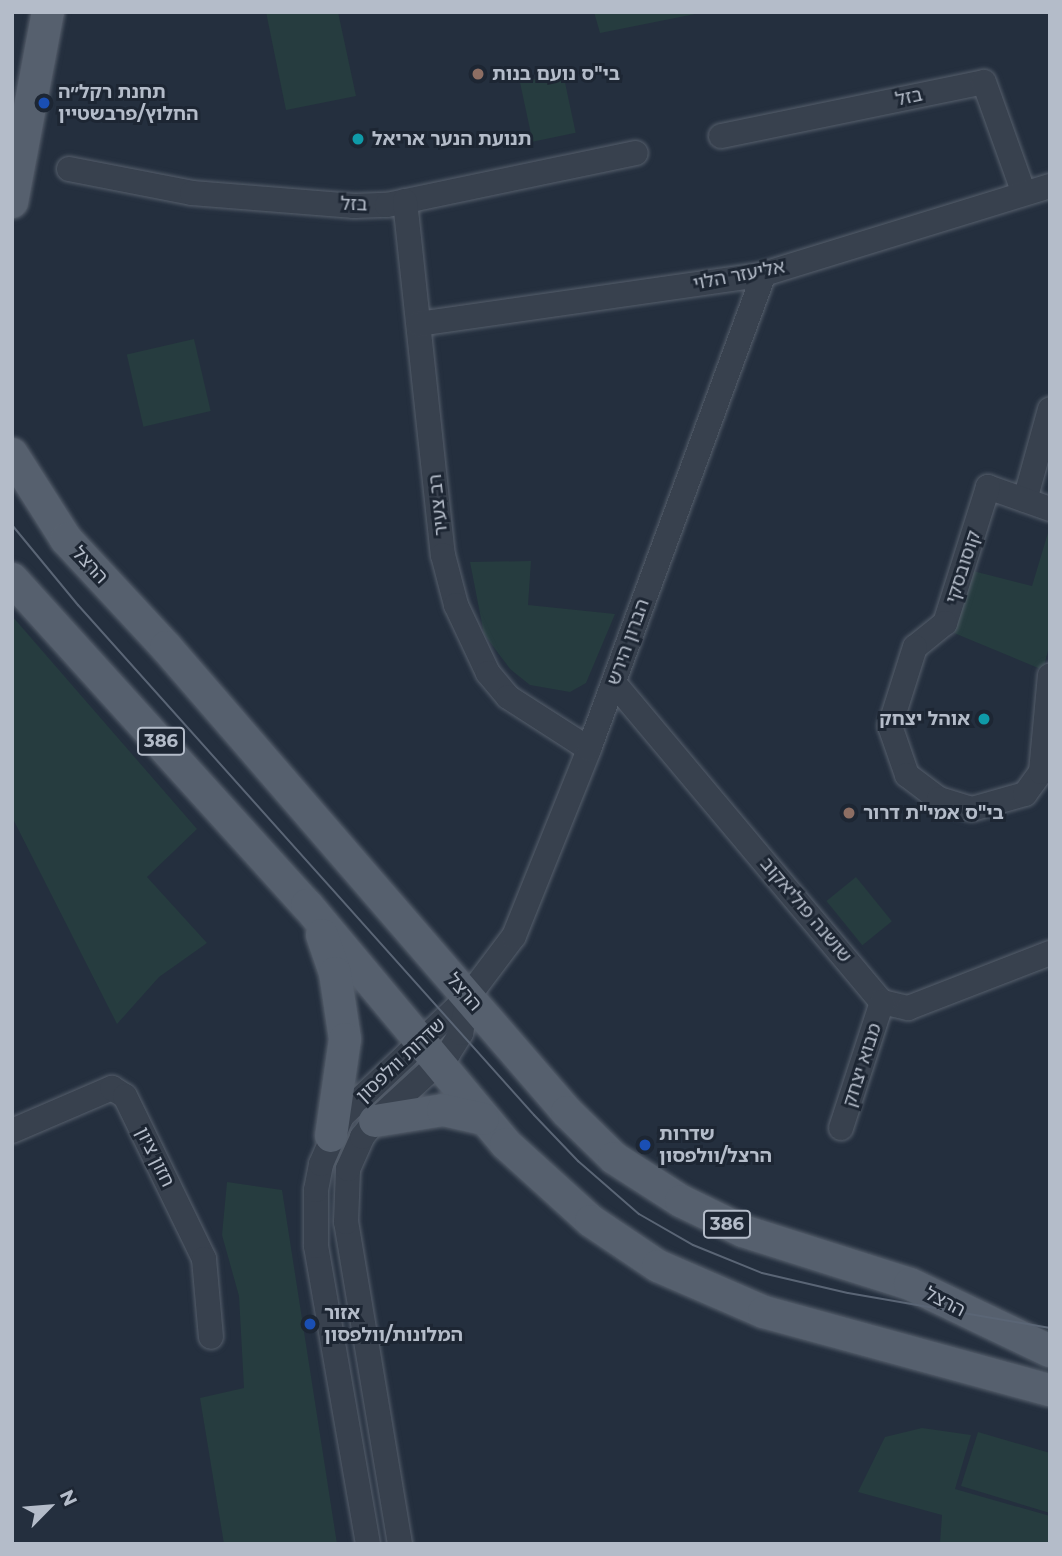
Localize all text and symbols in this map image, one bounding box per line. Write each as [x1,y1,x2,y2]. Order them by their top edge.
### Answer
place label: בי"ס נועם בנות [492,63,620,85]
marker: בי"ס נועם בנות [470,66,486,82]
place label: תחנת רקל״ה החלוץ/פרבשטיין [58,81,199,125]
street label: בזל [893,83,925,111]
marker: תחנת רקל״ה החלוץ/פרבשטיין [36,95,52,111]
place label: תנועת הנער אריאל [372,128,532,150]
marker: תנועת הנער אריאל [350,131,366,147]
street label: בזל [340,192,368,216]
street label: אליעזר הלוי [691,255,787,295]
street label: רב צעיר [423,473,453,537]
street label: קוסובסקי [941,528,985,606]
street label: הרצל [67,542,113,588]
street label: הברון הירש [602,596,654,688]
place label: אוהל יצחק [879,708,970,730]
marker: אוהל יצחק [976,711,992,727]
road number: 386 [136,726,186,756]
place label: בי"ס אמי"ת דרור [863,802,1004,824]
marker: בי"ס אמי"ת דרור [841,805,857,821]
street label: שושנה פוליאקוב [755,853,857,967]
street label: הרצל [442,969,486,1015]
street label: שדרות וולפסון [352,1013,450,1107]
street label: מבוא יצחק [838,1020,886,1110]
street label: חזון ציון [131,1123,179,1191]
place label: שדרות הרצל/וולפסון [659,1123,772,1167]
marker: שדרות הרצל/וולפסון [637,1137,653,1153]
road number: 386 [702,1210,752,1238]
street label: הרצל [921,1282,969,1322]
place label: אזור המלונות/וולפסון [324,1302,463,1346]
marker: אזור המלונות/וולפסון [302,1316,318,1332]
north arrow [14,1472,84,1542]
text: N [55,1486,82,1510]

